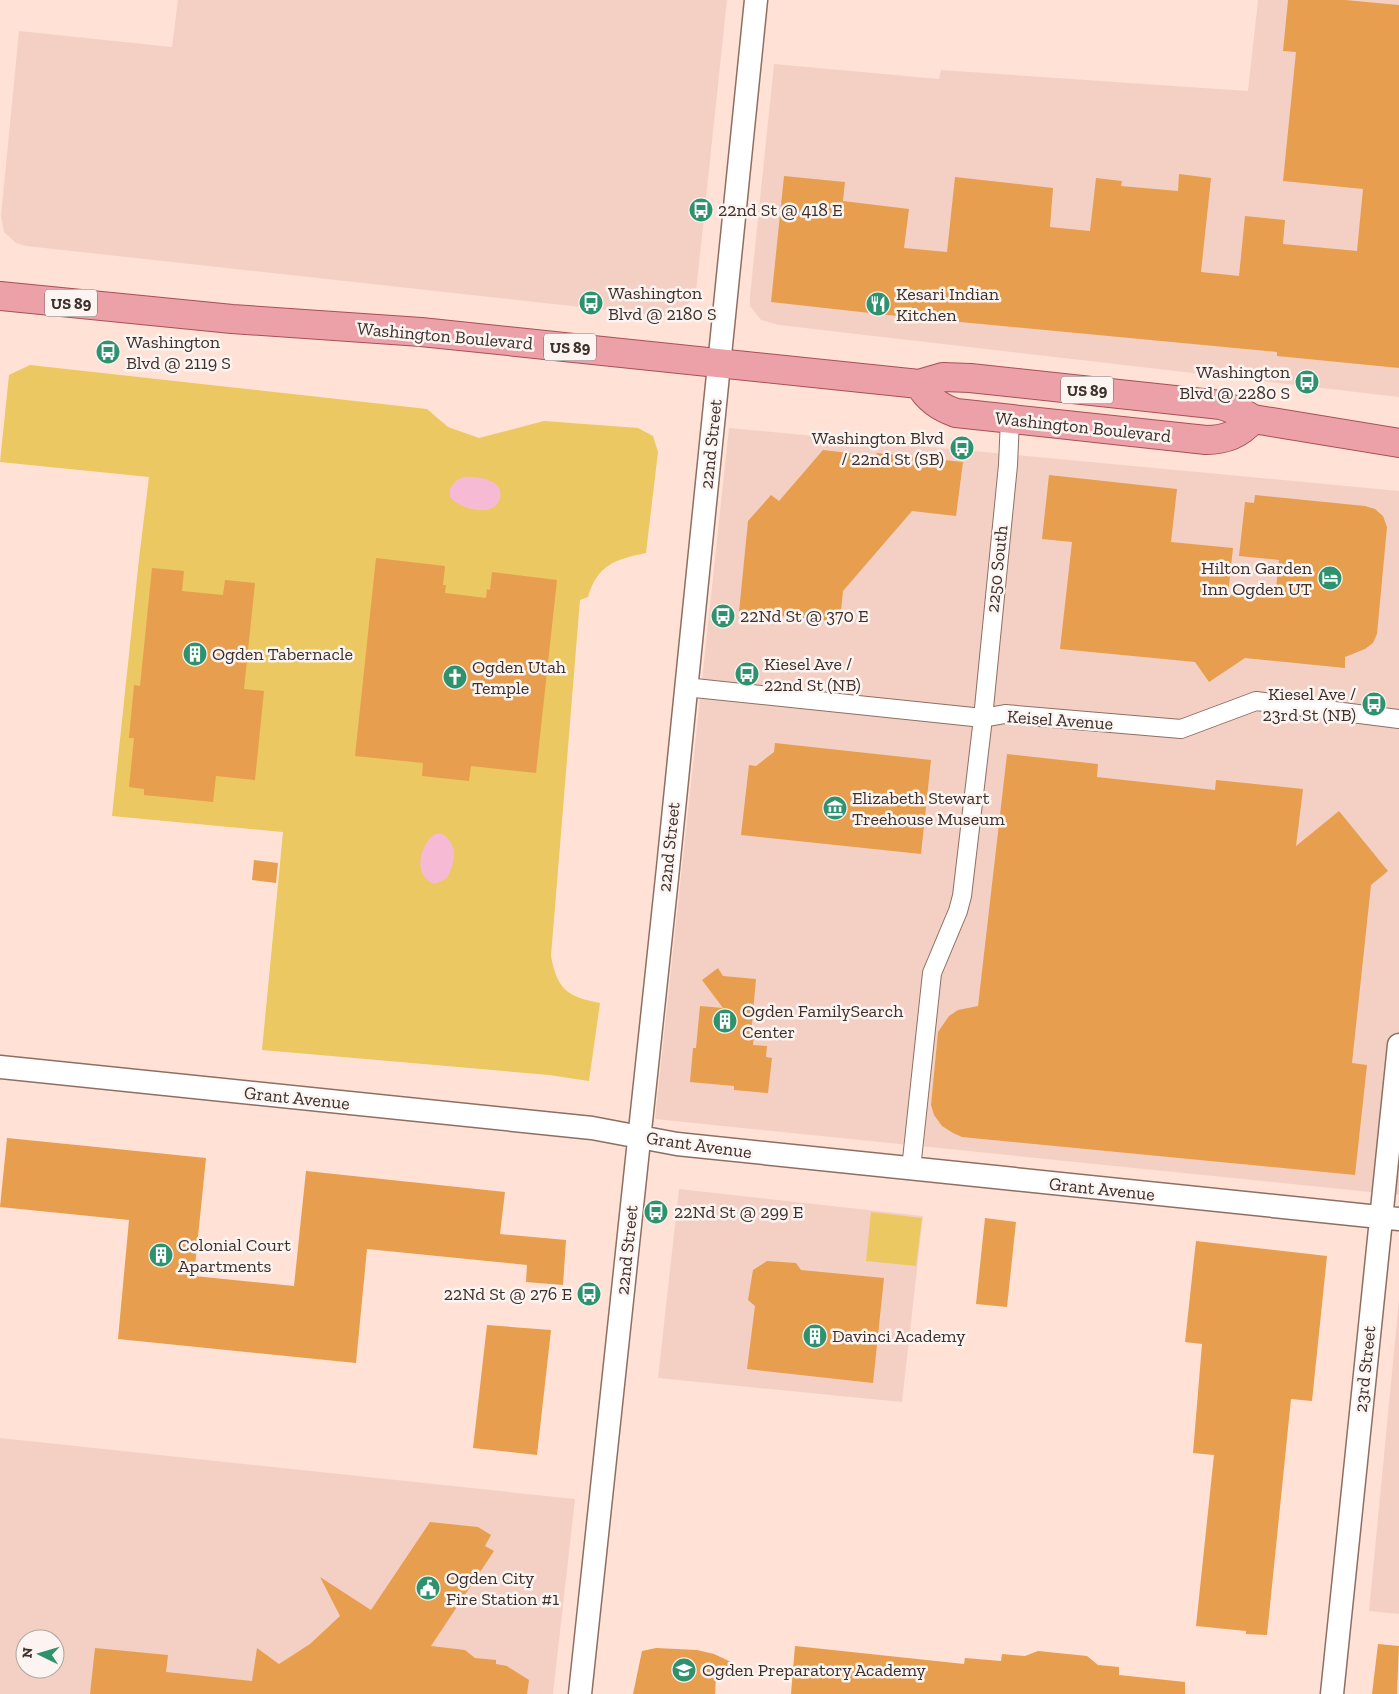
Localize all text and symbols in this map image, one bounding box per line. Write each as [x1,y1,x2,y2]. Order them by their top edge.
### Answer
bus stop icon: 22nd St @ 418 E [688,197,714,223]
place label: 22nd St @ 418 E [718,199,843,221]
place label: Washington Blvd @ 2180 S [608,282,717,325]
place label: Kesari Indian Kitchen [896,283,1000,326]
road number: US 89 [45,290,97,316]
bus stop icon: Washington Blvd @ 2180 S [578,290,604,316]
restaurant icon: Kesari Indian Kitchen [865,291,891,317]
street label: Washington Boulevard [356,317,534,355]
place label: Washington Blvd @ 2119 S [126,331,231,374]
road number: US 89 [544,334,596,361]
bus stop icon: Washington Blvd @ 2119 S [95,339,121,365]
place label: Washington Blvd @ 2280 S [1179,361,1291,404]
bus stop icon: Washington Blvd @ 2280 S [1294,369,1320,395]
road number: US 89 [1061,376,1113,404]
street label: 22nd Street [695,398,727,490]
street label: Washington Boulevard [994,407,1172,447]
place label: Washington Blvd / 22nd St (SB) [812,427,944,470]
bus stop icon: Washington Blvd / 22nd St (SB) [949,435,975,461]
street label: 2250 South [981,524,1013,614]
place label: Hilton Garden Inn Ogden UT [1201,557,1313,600]
hotel icon: Hilton Garden Inn Ogden UT [1317,565,1343,591]
bus stop icon: 22Nd St @ 370 E [710,603,736,629]
place label: 22Nd St @ 370 E [740,605,869,627]
building icon: Ogden Tabernacle [182,641,208,667]
place label: Ogden Tabernacle [212,643,353,665]
place label: Kiesel Ave / 22nd St (NB) [764,653,861,696]
place label: Ogden Utah Temple [472,656,566,699]
bus stop icon: Kiesel Ave / 22nd St (NB) [734,661,760,687]
church icon: Ogden Utah Temple [442,664,468,690]
place label: Kiesel Ave / 23rd St (NB) [1263,683,1356,726]
bus stop icon: Kiesel Ave / 23rd St (NB) [1361,691,1387,717]
street label: Keisel Avenue [1006,705,1114,735]
place label: Elizabeth Stewart Treehouse Museum [852,787,1005,830]
museum icon: Elizabeth Stewart Treehouse Museum [822,795,848,821]
street label: 22nd Street [653,801,685,893]
place label: Ogden FamilySearch Center [742,1000,903,1043]
building icon: Ogden FamilySearch Center [712,1008,738,1034]
street label: Grant Avenue [243,1082,351,1114]
street label: Grant Avenue [645,1127,753,1163]
street label: Grant Avenue [1048,1173,1156,1205]
bus stop icon: 22Nd St @ 299 E [643,1199,669,1225]
place label: 22Nd St @ 299 E [674,1201,803,1223]
street label: 22nd Street [611,1204,643,1296]
place label: Colonial Court Apartments [178,1234,291,1277]
building icon: Colonial Court Apartments [148,1242,174,1268]
bus stop icon: 22Nd St @ 276 E [576,1281,602,1307]
place label: 22Nd St @ 276 E [444,1283,572,1305]
building icon: Davinci Academy [802,1323,828,1349]
street label: 23rd Street [1350,1324,1381,1413]
place label: Davinci Academy [832,1325,966,1347]
place label: Ogden City Fire Station #1 [446,1567,559,1610]
public building icon: Ogden City Fire Station #1 [415,1575,441,1601]
north arrow [15,1629,65,1679]
text: N [19,1647,37,1659]
school or university icon: Ogden Preparatory Academy [671,1657,697,1683]
place label: Ogden Preparatory Academy [702,1659,927,1681]

